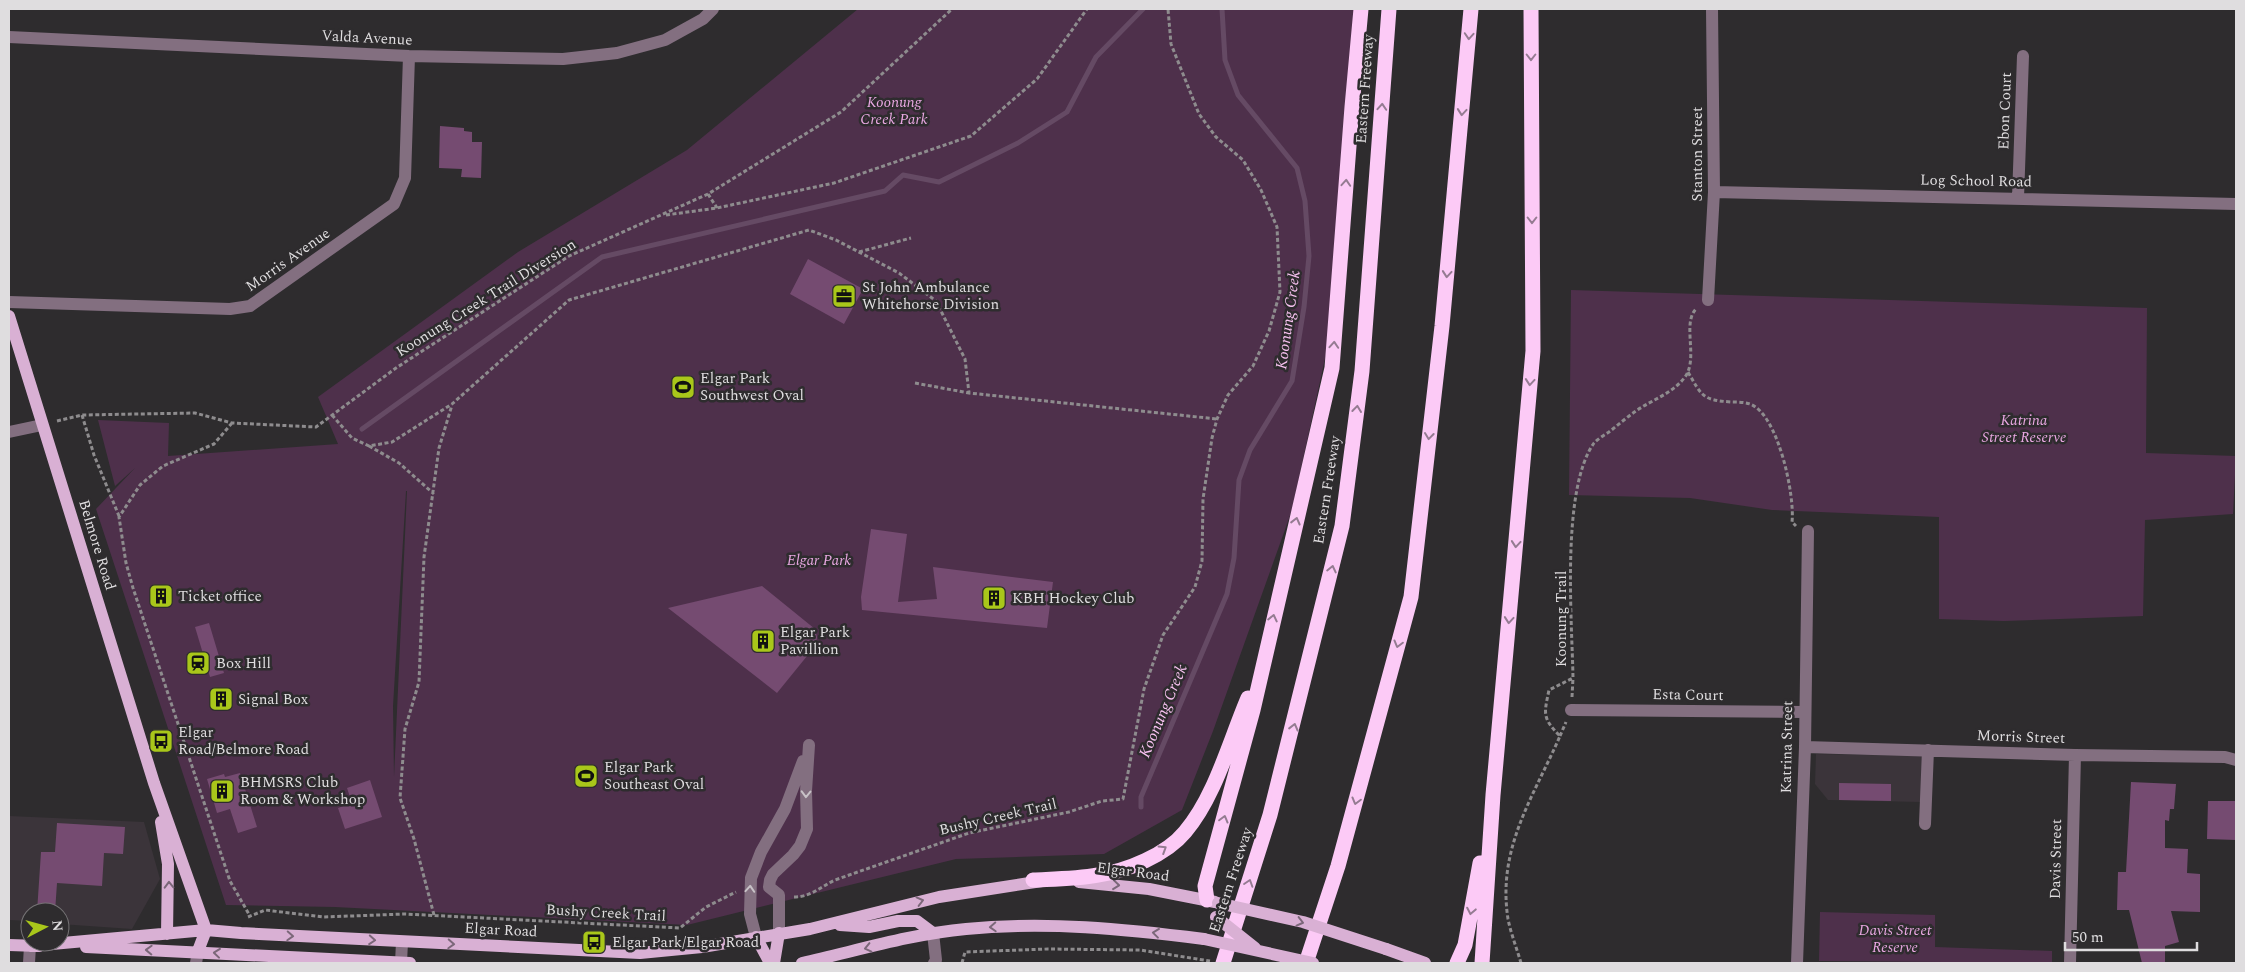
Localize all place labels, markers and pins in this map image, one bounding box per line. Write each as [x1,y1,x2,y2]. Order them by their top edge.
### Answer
place label: St John Ambulance Whitehorse Division [862,276,999,316]
office icon: St John Ambulance Whitehorse Division [831,283,857,309]
place label: Elgar Park Southwest Oval [700,367,804,407]
sports icon: Elgar Park Southwest Oval [670,374,696,400]
building icon: Ticket office [148,583,174,609]
place label: Ticket office [178,585,262,608]
building icon: KBH Hockey Club [981,585,1007,611]
place label: KBH Hockey Club [1012,587,1134,610]
place label: Elgar Park Pavillion [780,621,850,661]
building icon: Elgar Park Pavillion [750,628,776,654]
station icon: Box Hill [185,650,211,676]
place label: Box Hill [216,652,271,675]
building icon: Signal Box [208,686,234,712]
place label: Signal Box [238,688,309,711]
place label: Elgar Road/Belmore Road [178,721,309,761]
bus stop icon: Elgar Road/Belmore Road [148,728,174,754]
place label: Elgar Park Southeast Oval [604,756,704,796]
sports icon: Elgar Park Southeast Oval [573,763,599,789]
place label: BHMSRS Club Room & Workshop [240,771,365,811]
building icon: BHMSRS Club Room & Workshop [209,778,235,804]
bus stop icon: Elgar Park/Elgar Road [581,929,607,955]
place label: Elgar Park/Elgar Road [612,931,759,954]

